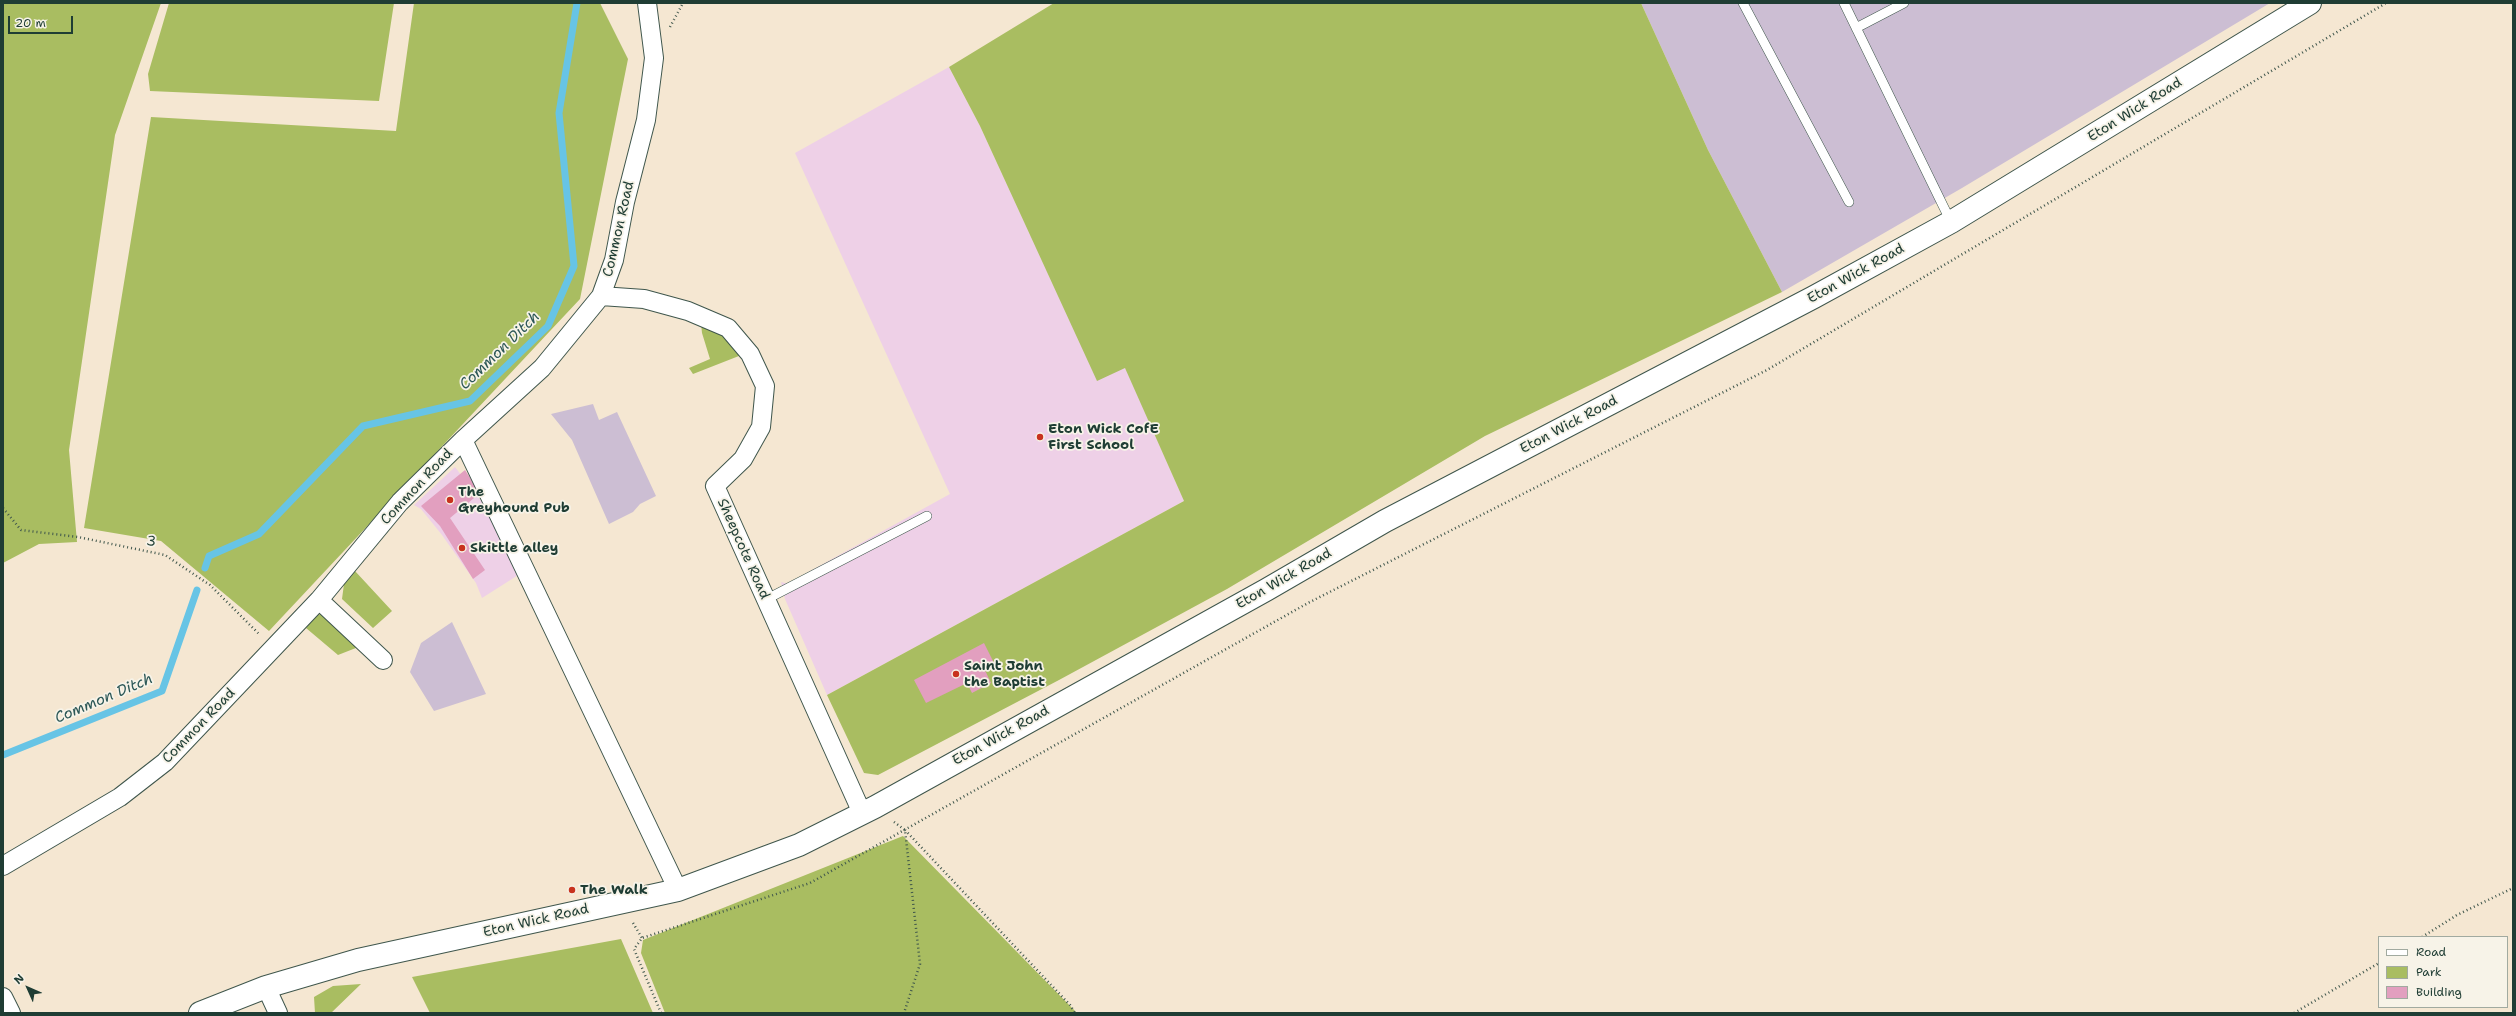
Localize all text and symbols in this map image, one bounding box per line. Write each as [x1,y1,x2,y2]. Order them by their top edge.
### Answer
scale bar [10,8,75,34]
text: 20 m [15,15,46,31]
street label: Eton Wick Road [2085,74,2185,146]
street label: Common Road [600,180,638,278]
street label: Eton Wick Road [1805,241,1907,307]
water label: Common Ditch [456,308,544,394]
street label: Eton Wick Road [1517,392,1621,458]
place label: Eton Wick CofE First School [1048,421,1159,454]
marker: Eton Wick CofE First School [1035,432,1045,442]
street label: Common Road [378,446,456,528]
place label: The Greyhound Pub [458,484,570,516]
marker: The Greyhound Pub [445,495,455,505]
street label: Sheepcote Road [713,496,773,602]
street label: 3 [144,533,158,551]
place label: Skittle alley [470,540,558,556]
marker: Skittle alley [457,543,467,553]
street label: Eton Wick Road [1233,545,1335,613]
place label: Saint John the Baptist [964,658,1045,690]
marker: Saint John the Baptist [951,669,961,679]
water label: Common Ditch [52,670,156,728]
street label: Common Road [159,685,239,767]
street label: Eton Wick Road [950,703,1052,769]
place label: The Walk [580,882,648,898]
marker: The Walk [567,885,577,895]
street label: Eton Wick Road [482,901,590,941]
legend [2378,936,2508,1008]
text: Road [2416,944,2446,960]
text: Park [2416,964,2442,980]
north arrow [8,968,48,1008]
text: N [11,971,28,988]
text: Building [2416,984,2462,1000]

